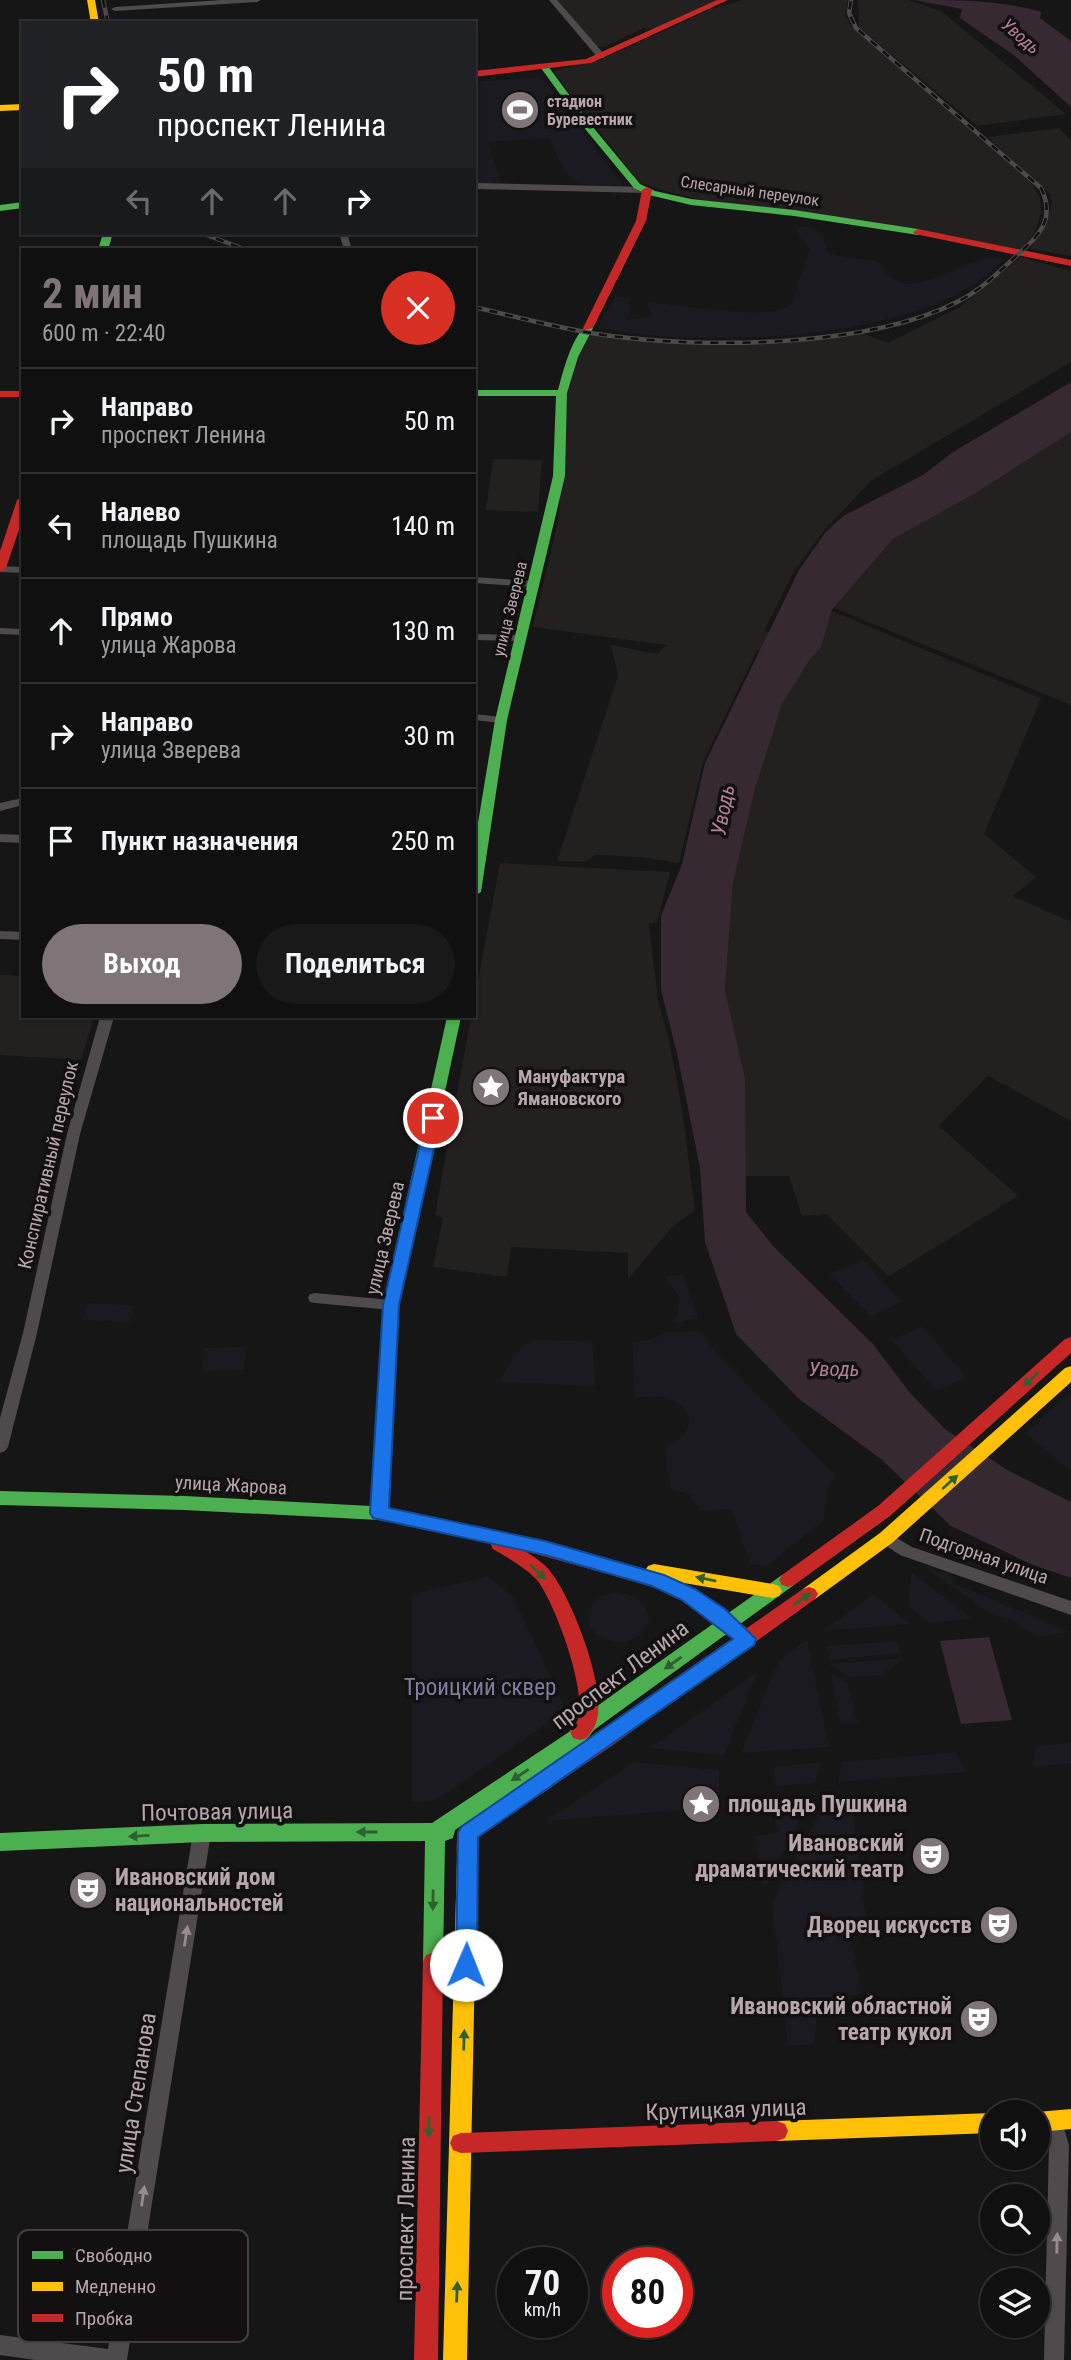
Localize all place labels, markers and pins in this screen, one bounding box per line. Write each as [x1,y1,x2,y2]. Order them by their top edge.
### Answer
sports icon: стадион Буревестник [499,89,541,131]
place label: стадион Буревестник [547,92,633,129]
place label: Мануфактура Ямановского [517,1065,625,1110]
place icon: Мануфактура Ямановского [470,1066,512,1108]
pin [403,1088,463,1148]
place icon: площадь Пушкина [680,1783,722,1825]
place label: площадь Пушкина [728,1791,908,1818]
place label: Ивановский драматический театр [695,1830,904,1883]
theatre icon: Ивановский драматический театр [910,1835,952,1877]
place label: Ивановский дом национальностей [115,1864,284,1917]
theatre icon: Ивановский дом национальностей [67,1869,109,1911]
theatre icon: Дворец искусств [978,1904,1020,1946]
place label: Дворец искусств [807,1912,972,1939]
place label: Ивановский областной театр кукол [730,1993,952,2046]
theatre icon: Ивановский областной театр кукол [958,1998,1000,2040]

